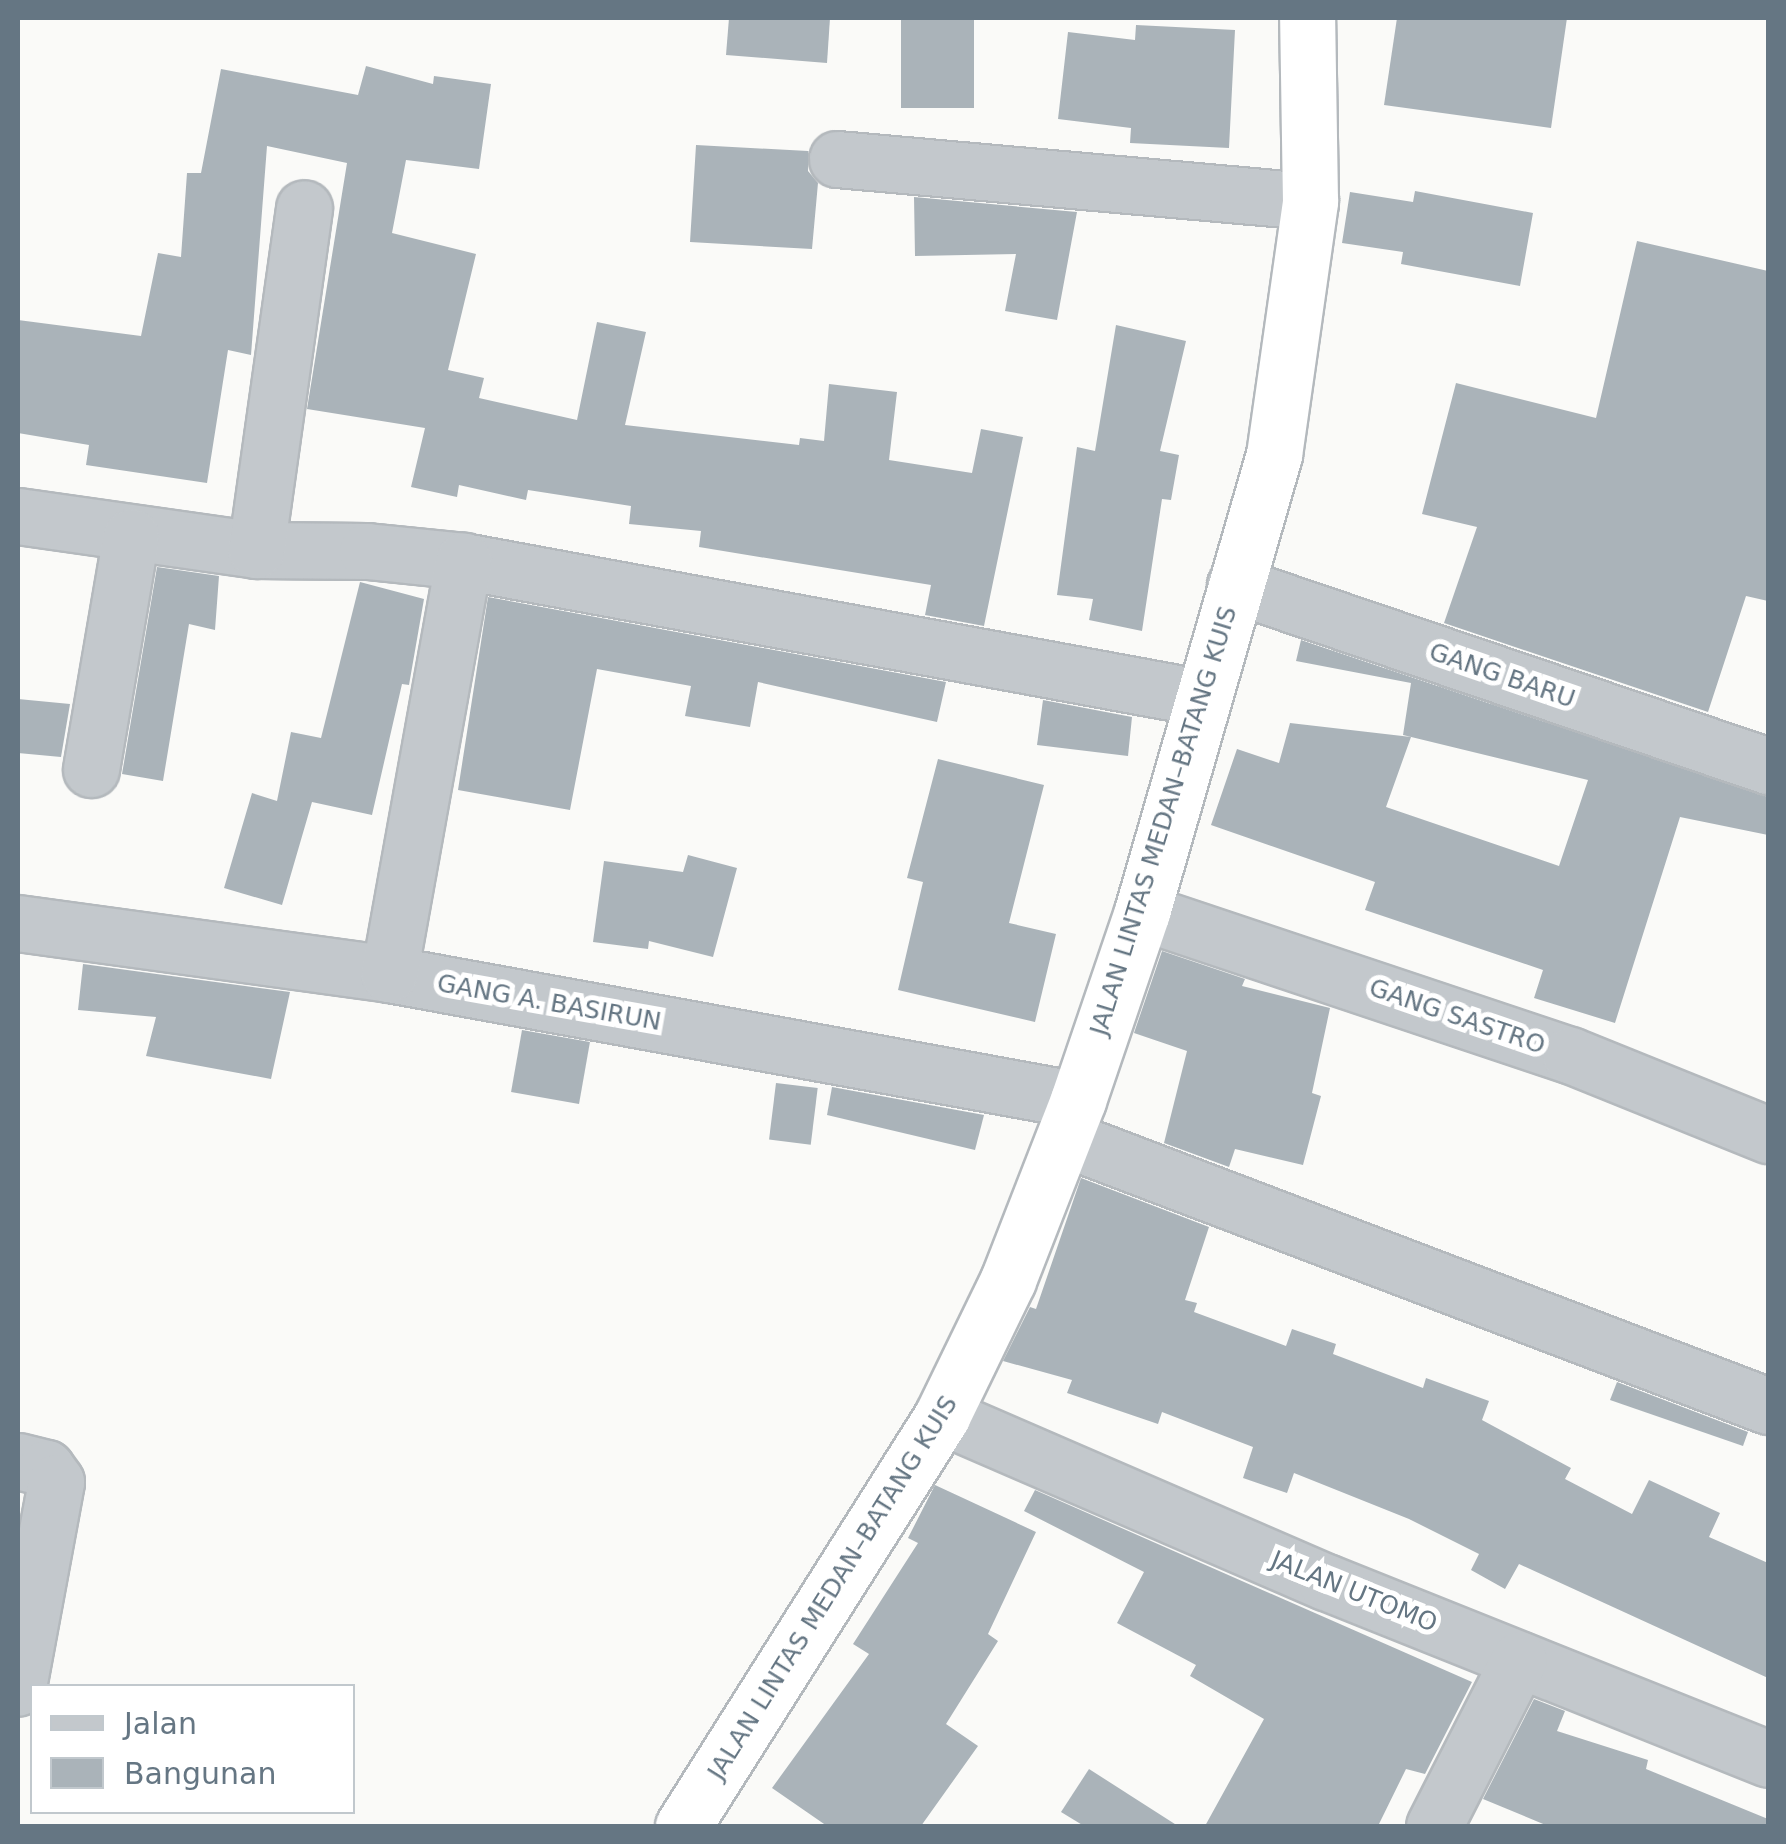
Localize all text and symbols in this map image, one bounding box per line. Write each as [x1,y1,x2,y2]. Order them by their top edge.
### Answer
street label: JALAN LINTAS MEDAN–BATANG KUIS [1084,603,1244,1039]
street label: GANG BARU [1425,637,1579,715]
street label: GANG A. BASIRUN [435,969,663,1037]
street label: GANG SASTRO [1365,973,1549,1061]
street label: JALAN LINTAS MEDAN–BATANG KUIS [702,1390,964,1786]
street label: JALAN UTOMO [1266,1545,1442,1639]
legend [30,1684,355,1814]
text: Jalan [124,1706,197,1741]
text: Bangunan [124,1756,276,1791]

